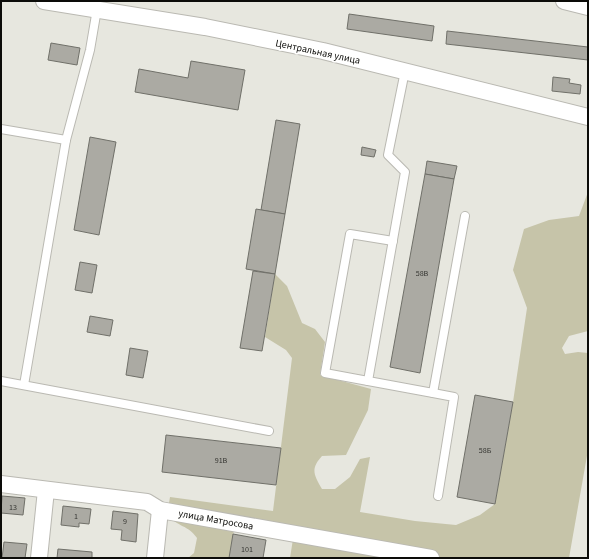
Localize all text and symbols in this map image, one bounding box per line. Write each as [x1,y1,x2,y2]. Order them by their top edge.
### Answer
street label: Центральная улица [274,36,361,68]
house number: 58В [416,268,429,279]
house number: 58Б [479,445,492,456]
house number: 91В [215,455,228,466]
house number: 13 [9,502,17,513]
street label: улица Матросова [177,507,254,533]
house number: 1 [74,511,78,522]
house number: 9 [123,516,127,527]
house number: 101 [241,544,253,555]

